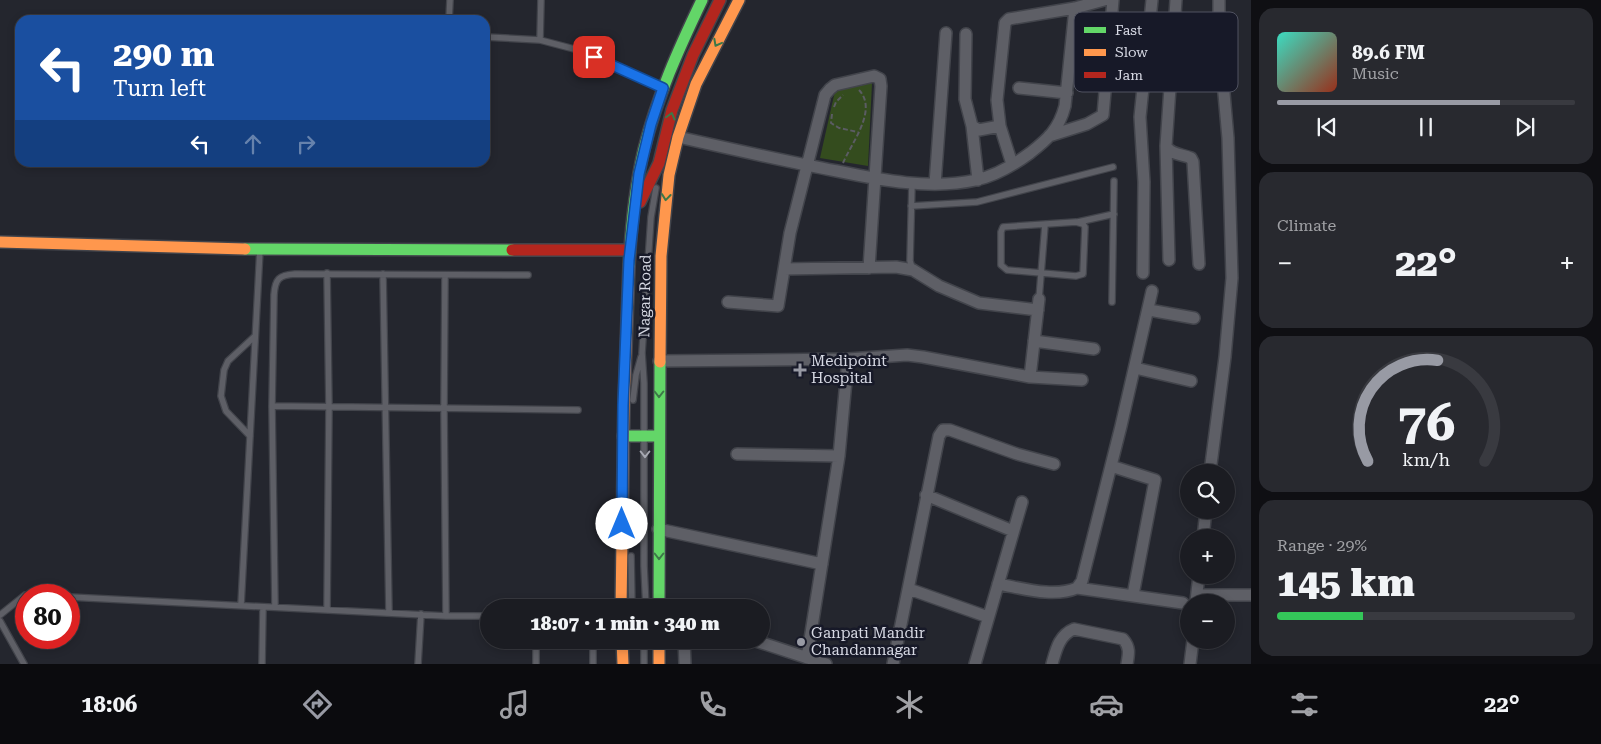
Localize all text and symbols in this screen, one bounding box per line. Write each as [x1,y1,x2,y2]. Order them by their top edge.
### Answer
legend [1074,12,1238,92]
text: Fast [1115,22,1142,38]
text: 290 m [113,34,214,75]
icon: left [30,35,95,100]
pin [573,36,615,78]
one-way arrow [713,38,723,47]
text: 89.6 FM [1352,41,1425,64]
icon: arrive [580,43,608,71]
text: Slow [1115,44,1148,60]
text: Music [1352,64,1399,83]
text: Jam [1115,67,1143,83]
text: Turn left [113,76,206,101]
one-way arrow [665,111,676,120]
icon: previous [1313,113,1341,141]
icon: pause [1412,113,1440,141]
icon: next [1511,113,1539,141]
icon: left [186,130,214,158]
icon: ahead [239,130,267,158]
icon: right [292,130,320,158]
one-way arrow [661,193,672,201]
text: Climate [1277,216,1336,235]
text: 22° [1395,241,1457,285]
text: − [1277,247,1293,280]
text: + [1559,247,1575,280]
street label: Nagar Road [635,254,655,338]
place label: Medipoint Hospital [811,352,887,387]
marker: Medipoint Hospital [793,363,807,377]
one-way arrow [654,390,664,398]
text: 76 [1397,392,1455,453]
text: km/h [1402,449,1450,470]
one-way arrow [640,450,650,458]
map controls [1180,464,1235,649]
button: search [1180,464,1235,519]
position arrow [595,497,647,549]
button: + [1180,529,1235,584]
text: Range · 29% [1277,536,1367,555]
one-way arrow [653,553,664,561]
text: 145 km [1277,561,1415,605]
speed limit sign: 80 [15,584,80,649]
button: − [1180,594,1235,649]
text: 18:07 · 1 min · 340 m [530,612,720,635]
place label: Ganpati Mandir Chandannagar [811,624,925,659]
marker: Ganpati Mandir Chandannagar [795,636,807,648]
icon: directions [300,687,335,722]
icon: music [497,687,532,722]
icon: phone [695,687,730,722]
icon: climate [892,687,927,722]
icon: car [1089,687,1124,722]
icon: filters [1287,687,1322,722]
text: 18:06 [81,692,137,717]
text: 22° [1484,692,1520,717]

